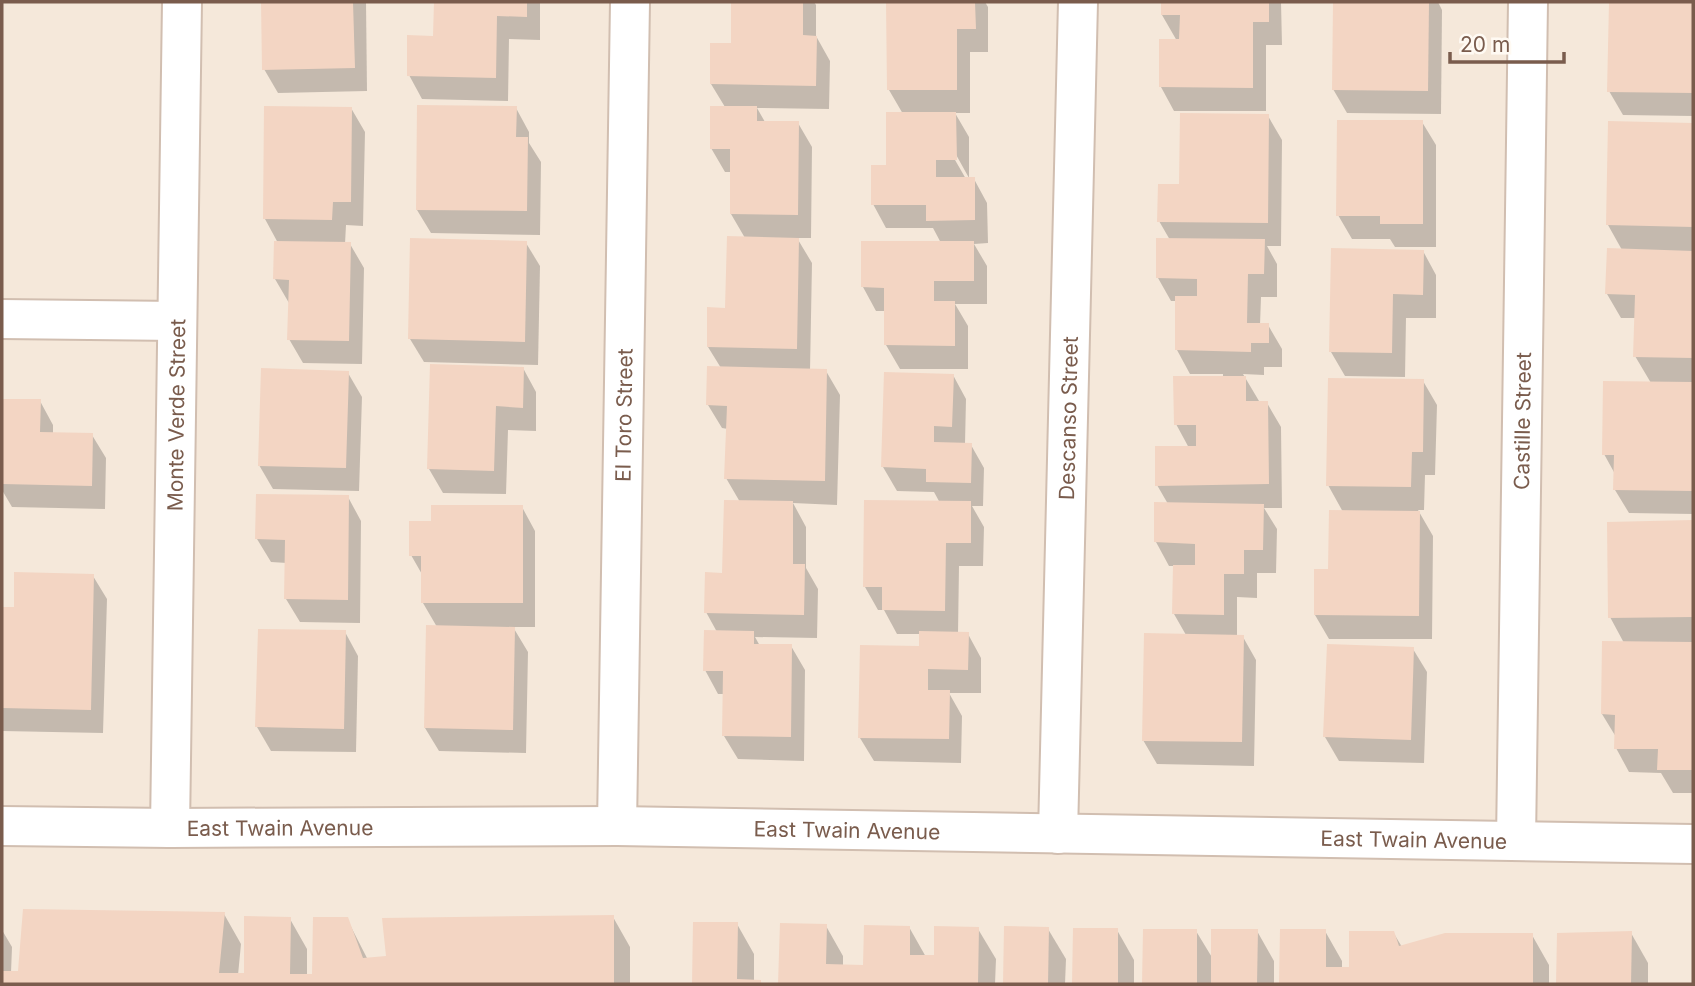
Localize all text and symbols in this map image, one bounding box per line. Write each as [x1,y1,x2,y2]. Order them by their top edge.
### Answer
scale bar [1450,21,1564,65]
text: 20 m [1460,32,1510,57]
street label: Monte Verde Street [162,319,190,511]
street label: Descanso Street [1054,336,1082,500]
street label: El Toro Street [610,348,637,482]
street label: Castille Street [1509,352,1535,490]
street label: East Twain Avenue [187,815,373,840]
street label: East Twain Avenue [753,816,941,844]
street label: East Twain Avenue [1320,825,1507,853]

